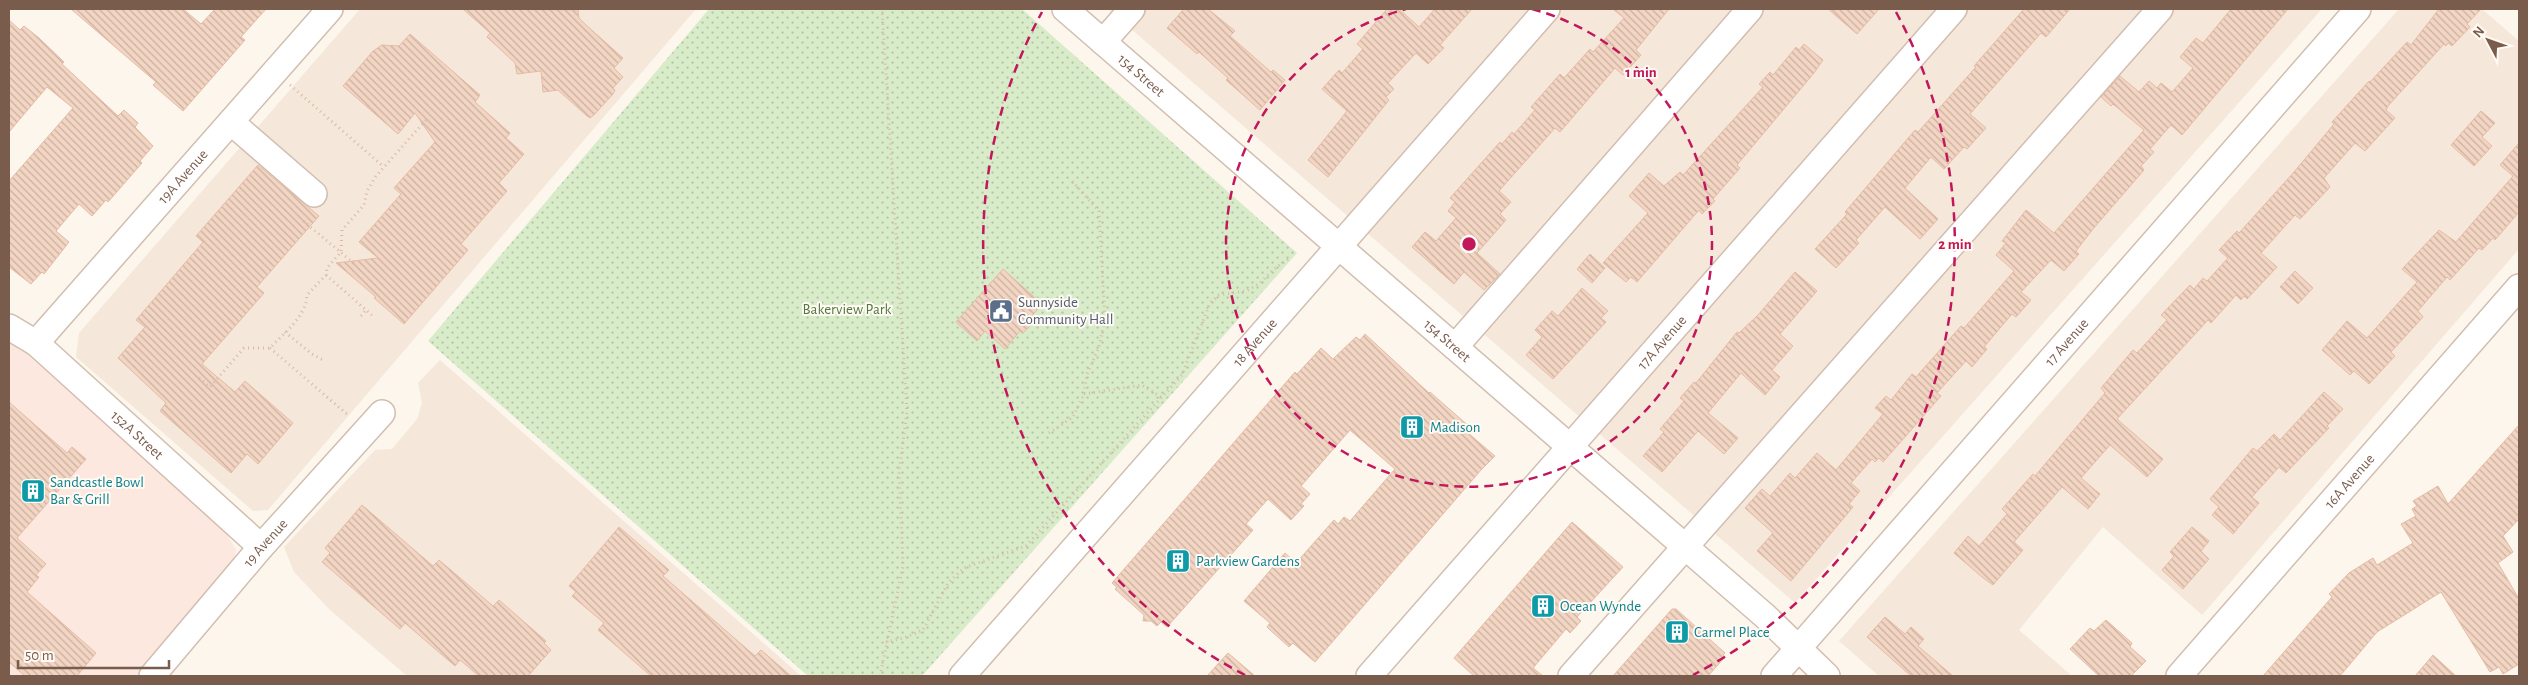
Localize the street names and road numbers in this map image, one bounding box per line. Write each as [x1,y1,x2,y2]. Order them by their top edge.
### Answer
street label: 154 Street [1115,51,1168,99]
street label: 19A Avenue [155,146,211,207]
street label: 17A Avenue [1634,312,1689,372]
street label: 18 Avenue [1230,315,1280,369]
street label: 17 Avenue [2042,315,2091,369]
street label: 154 Street [1421,316,1474,365]
street label: 152A Street [108,407,166,462]
street label: 16A Avenue [2322,451,2377,511]
street label: 19 Avenue [240,516,290,570]

